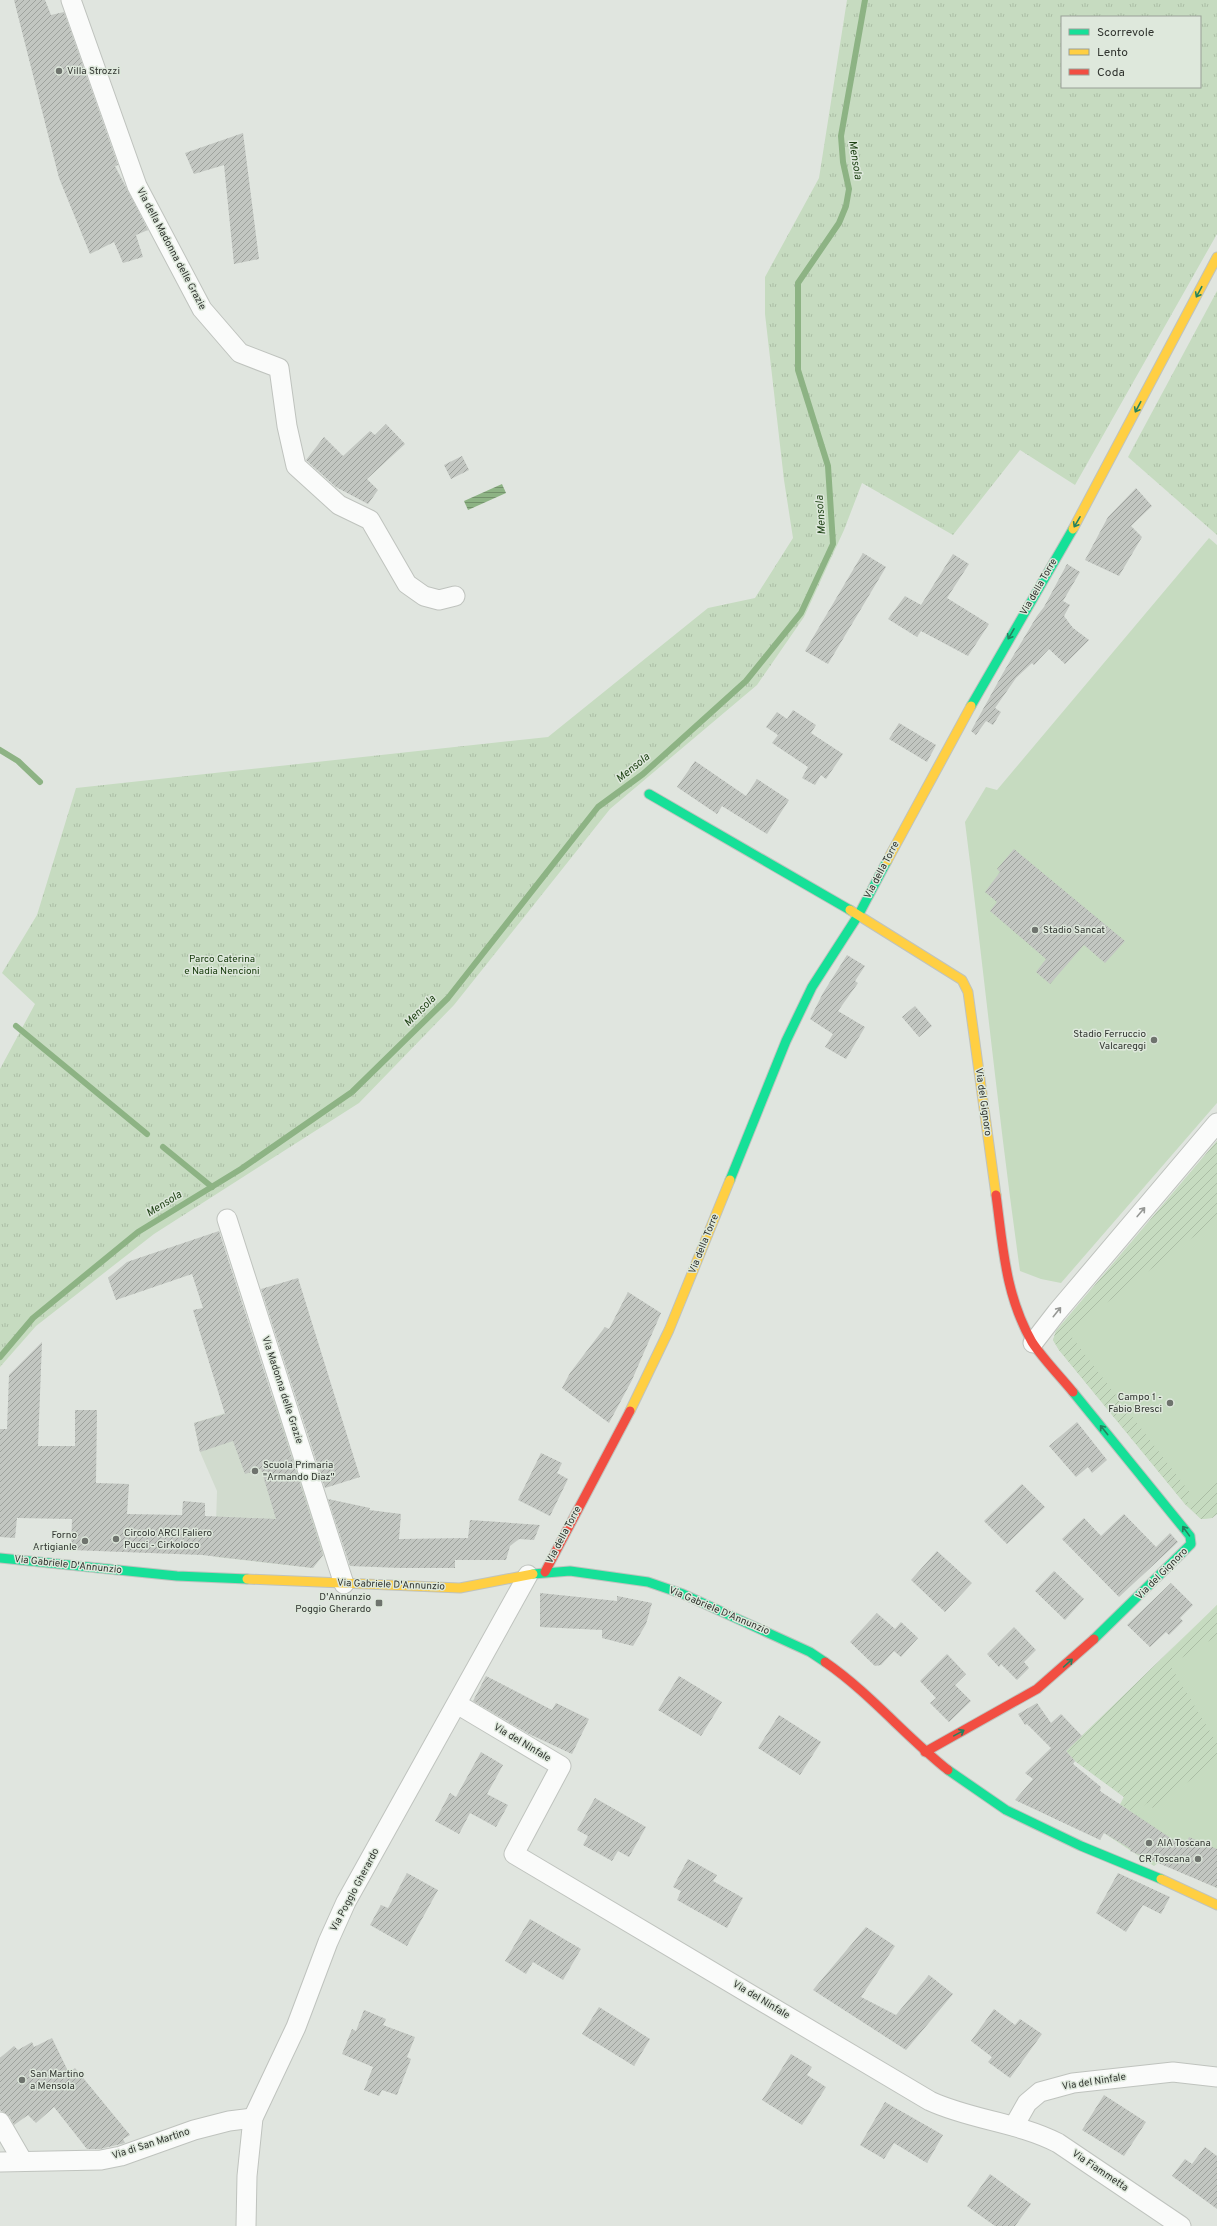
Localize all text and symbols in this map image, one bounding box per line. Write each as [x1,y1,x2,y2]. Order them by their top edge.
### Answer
legend [1061,16,1201,88]
text: Scorrevole [1097,25,1154,41]
text: Lento [1097,45,1128,61]
place label: Villa Strozzi [67,65,120,78]
text: Coda [1097,65,1125,81]
marker: Villa Strozzi [54,66,64,76]
water label: Mensola [845,139,865,181]
street label: Via della Madonna delle Grazie [133,186,209,312]
one-way arrow [1195,286,1202,298]
one-way arrow [1134,401,1142,413]
water label: Mensola [813,495,829,535]
one-way arrow [1073,516,1081,528]
street label: Via della Torre [1018,556,1060,618]
one-way arrow [1007,628,1015,640]
water label: Mensola [613,750,653,786]
street label: Via della Torre [861,839,903,901]
place label: Stadio Sancat [1043,924,1105,937]
marker: Stadio Sancat [1030,925,1040,935]
park label: Parco Caterina e Nadia Nencioni [184,953,260,978]
water label: Mensola [401,992,439,1030]
place label: Stadio Ferruccio Valcareggi [1073,1028,1146,1053]
marker: Stadio Ferruccio Valcareggi [1149,1035,1159,1045]
street label: Via del Gignoro [972,1067,994,1137]
water label: Mensola [144,1187,185,1220]
one-way arrow [1136,1207,1145,1218]
street label: Via della Torre [686,1212,722,1276]
one-way arrow [1052,1306,1061,1317]
street label: Via Madonna delle Grazie [258,1334,306,1446]
place label: Campo 1 - Fabio Bresci [1108,1391,1162,1416]
marker: Campo 1 - Fabio Bresci [1165,1398,1175,1408]
one-way arrow [1100,1424,1109,1435]
place label: Scuola Primaria "Armando Diaz" [263,1459,335,1484]
marker: Scuola Primaria "Armando Diaz" [250,1466,260,1476]
street label: Via della Torre [543,1504,585,1566]
one-way arrow [1182,1525,1190,1536]
place label: Circolo ARCI Faliero Pucci - Cirkoloco [124,1527,213,1552]
place label: Forno Artigianle [33,1529,77,1554]
marker: Circolo ARCI Faliero Pucci - Cirkoloco [111,1534,121,1544]
marker: Forno Artigianle [80,1536,90,1546]
street label: Via del Gignoro [1133,1545,1191,1603]
street label: Via Gabriele D'Annunzio [14,1553,123,1577]
street label: Via Gabriele D'Annunzio [337,1577,446,1593]
street label: Via Gabriele D'Annunzio [667,1584,772,1638]
place label: D'Annunzio Poggio Gherardo [295,1591,371,1616]
marker: D'Annunzio Poggio Gherardo [374,1598,384,1608]
one-way arrow [1062,1659,1072,1668]
street label: Via del Ninfale [491,1721,553,1765]
one-way arrow [953,1729,965,1737]
place label: AIA Toscana [1157,1837,1211,1850]
marker: AIA Toscana [1144,1838,1154,1848]
street label: Via Poggio Gherardo [328,1846,383,1934]
place label: CR Toscana [1139,1853,1190,1866]
marker: CR Toscana [1193,1854,1203,1864]
street label: Via del Ninfale [730,1978,792,2022]
place label: San Martino a Mensola [30,2068,84,2093]
street label: Via del Ninfale [1061,2071,1127,2093]
marker: San Martino a Mensola [17,2075,27,2085]
street label: Via di San Martino [110,2125,192,2163]
street label: Via Fiammetta [1069,2147,1131,2195]

